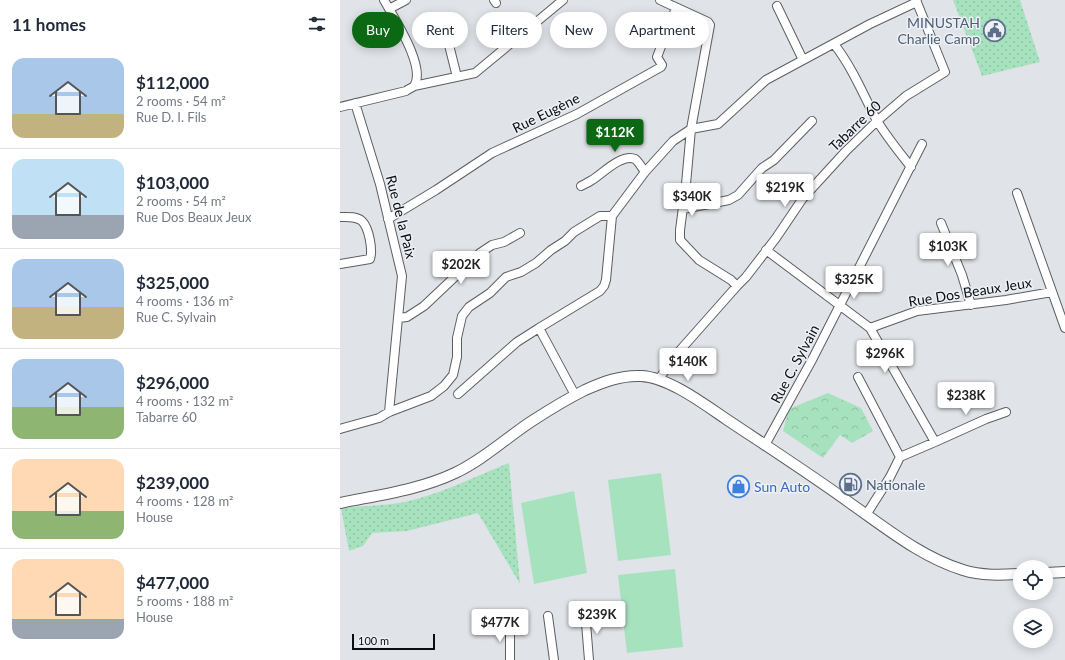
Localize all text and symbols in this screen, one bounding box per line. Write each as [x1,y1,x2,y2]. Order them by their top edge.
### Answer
chip: Buy [352,12,404,48]
chip: Rent [412,12,468,48]
chip: Filters [476,12,542,48]
chip: New [550,12,607,48]
chip: Apartment [615,12,709,48]
icon: filters [306,13,328,35]
text: 11 homes [12,14,86,35]
place label: MINUSTAH Charlie Camp [897,14,980,47]
public building icon: MINUSTAH Charlie Camp [982,18,1008,44]
text: $112,000 [136,72,209,93]
icon: home [44,74,92,122]
street label: Rue Eugène [509,89,582,136]
text: 2 rooms · 54 m² [136,93,226,109]
street label: Tabarre 60 [825,97,884,155]
text: Rue D. I. Fils [136,109,207,125]
pin: $112K [587,119,643,153]
text: $112K [595,124,635,140]
text: $103,000 [136,172,209,193]
street label: Rue de la Paix [383,173,420,260]
pin: $219K [757,174,813,208]
icon: home [44,175,92,223]
text: $219K [765,179,805,195]
pin: $340K [664,183,720,217]
text: $340K [672,188,712,204]
text: 2 rooms · 54 m² [136,193,226,209]
text: Rue Dos Beaux Jeux [136,209,252,225]
pin: $103K [920,233,976,267]
text: $103K [928,238,968,254]
pin: $202K [433,251,489,285]
text: $202K [441,256,481,272]
pin: $325K [826,266,882,300]
text: $325K [834,271,874,287]
text: $325,000 [136,272,209,293]
street label: Rue Dos Beaux Jeux [907,273,1033,310]
icon: home [44,275,92,323]
text: 4 rooms · 136 m² [136,293,233,309]
text: Rue C. Sylvain [136,309,216,325]
street label: Rue C. Sylvain [767,322,822,406]
pin: $296K [857,340,913,374]
text: $296K [865,345,905,361]
pin: $140K [660,348,716,382]
text: $140K [668,353,708,369]
text: $296,000 [136,372,209,393]
icon: home [44,375,92,423]
pin: $238K [938,382,994,416]
text: $238K [946,387,986,403]
text: 4 rooms · 132 m² [136,393,233,409]
text: Tabarre 60 [136,409,197,425]
text: $239,000 [136,472,209,493]
fuel station icon: Nationale [837,472,863,498]
shop icon: Sun Auto [725,474,751,500]
icon: home [44,475,92,523]
place label: Nationale [866,476,925,493]
place label: Sun Auto [754,478,810,495]
text: 4 rooms · 128 m² [136,493,233,509]
text: House [136,509,173,525]
map controls [1013,560,1053,648]
button: locate [1013,560,1053,600]
text: $477,000 [136,572,209,593]
icon: home [44,575,92,623]
text: 5 rooms · 188 m² [136,593,233,609]
pin: $239K [569,601,625,635]
text: $239K [577,606,617,622]
button: layers [1013,608,1053,648]
text: House [136,609,173,625]
pin: $477K [472,609,528,643]
text: $477K [480,614,520,630]
scale bar [352,632,435,651]
text: 100 m [358,634,389,647]

